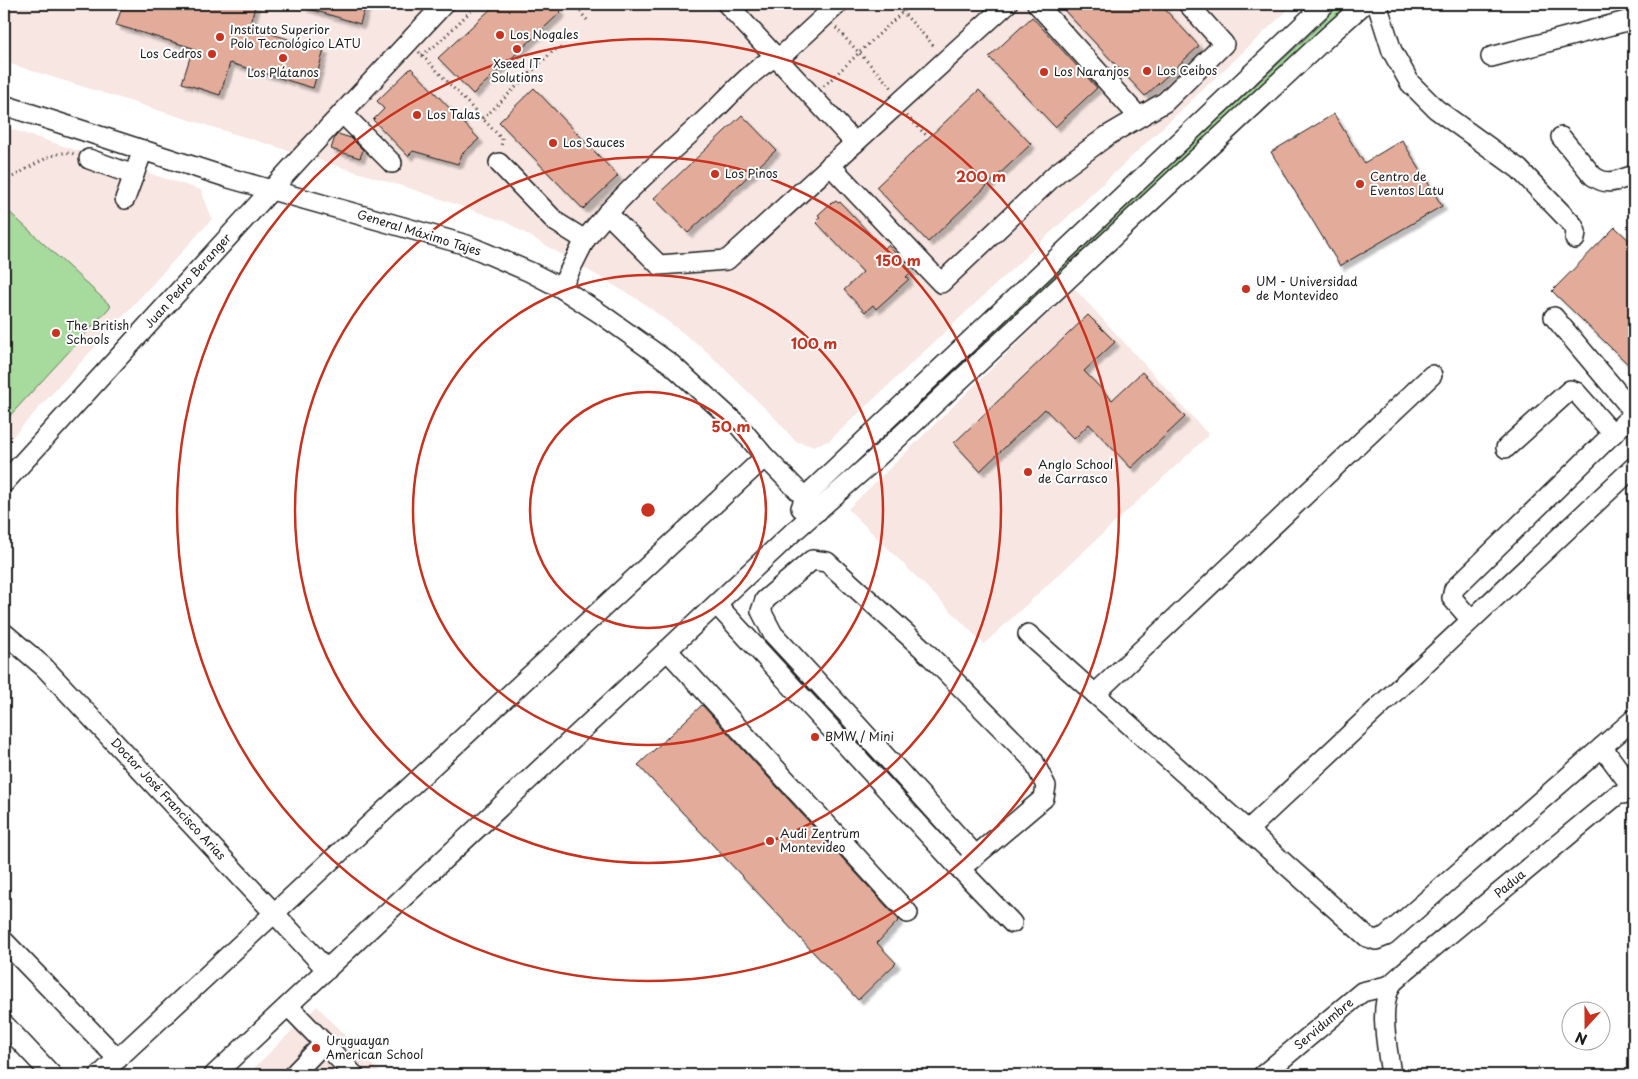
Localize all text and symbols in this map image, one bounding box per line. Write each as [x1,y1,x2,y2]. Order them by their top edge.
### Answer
place label: Instituto Superior Polo Tecnológico LATU [230,20,361,52]
place label: Los Nogales [510,25,579,43]
marker: Los Nogales [494,29,506,41]
marker: Instituto Superior Polo Tecnológico LATU [214,31,226,43]
marker: Xseed IT Solutions [511,43,523,55]
place label: Los Cedros [140,44,203,62]
marker: Los Cedros [206,48,218,60]
marker: Los Plátanos [277,52,289,64]
place label: Xseed IT Solutions [491,54,544,86]
place label: Los Ceibos [1157,61,1218,79]
place label: Los Naranjos [1054,62,1129,80]
place label: Los Plátanos [247,63,319,81]
marker: Los Ceibos [1141,65,1153,77]
marker: Los Naranjos [1038,66,1050,78]
place label: Los Talas [427,105,481,123]
marker: Los Talas [411,109,423,121]
place label: Los Sauces [563,133,625,151]
marker: Los Sauces [547,137,559,149]
place label: Los Pinos [725,164,778,182]
text: 200 m [956,164,1006,187]
place label: Centro de Eventos Latu [1370,167,1444,199]
marker: Los Pinos [709,168,721,180]
marker: Centro de Eventos Latu [1354,178,1366,190]
street label: General Máximo Tajes [355,205,484,260]
street label: Juan Pedro Beranger [140,228,235,332]
text: 150 m [875,248,921,271]
place label: UM - Universidad de Montevideo [1256,272,1358,304]
marker: UM - Universidad de Montevideo [1240,283,1252,295]
place label: The British Schools [66,316,129,348]
marker: The British Schools [50,327,62,339]
text: 100 m [791,331,837,354]
text: 50 m [712,414,750,437]
place label: Anglo School de Carrasco [1038,455,1113,487]
marker: Anglo School de Carrasco [1022,466,1034,478]
centre of rings [639,501,657,519]
place label: BMW / Mini [825,727,894,745]
marker: BMW / Mini [809,731,821,743]
street label: Doctor José Francisco Arias [107,733,231,864]
place label: Audi Zentrum Montevideo [780,824,860,856]
marker: Audi Zentrum Montevideo [764,835,776,847]
street label: Padua [1490,865,1529,902]
street label: Servidumbre [1290,993,1357,1053]
north arrow [1560,1002,1610,1052]
text: N [1572,1027,1590,1050]
place label: Uruguayan American School [326,1031,424,1063]
marker: Uruguayan American School [310,1042,322,1054]

